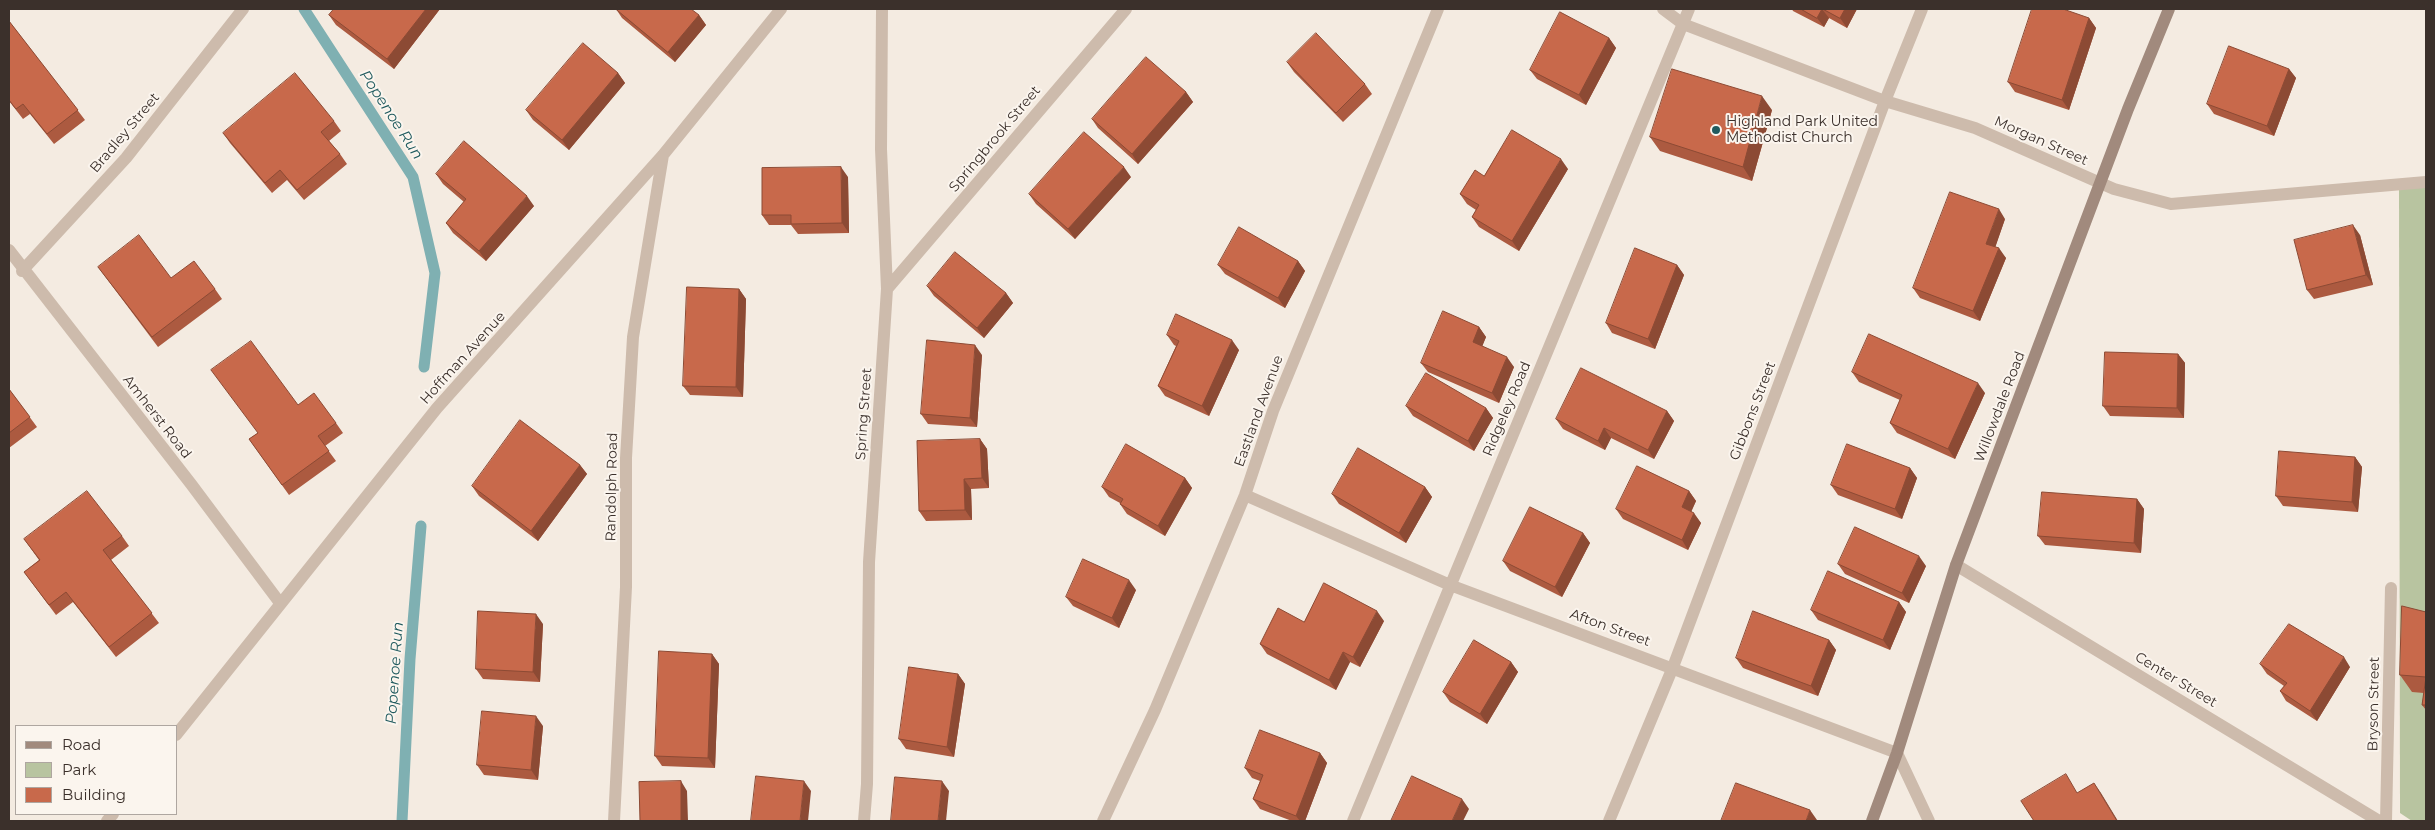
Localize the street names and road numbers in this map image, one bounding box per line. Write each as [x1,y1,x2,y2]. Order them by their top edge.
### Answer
street label: Springbrook Street [946,83,1044,195]
street label: Bradley Street [87,90,163,176]
street label: Morgan Street [1991,113,2091,169]
street label: Hoffman Avenue [417,308,509,408]
street label: Willowdale Road [1971,349,2029,465]
street label: Eastland Avenue [1231,353,1287,469]
street label: Ridgeley Road [1479,359,1535,459]
street label: Gibbons Street [1726,359,1780,463]
street label: Spring Street [852,367,876,461]
street label: Amherst Road [119,372,195,462]
street label: Randolph Road [603,432,621,542]
street label: Afton Street [1567,606,1653,650]
street label: Center Street [2132,649,2220,711]
street label: Bryson Street [2365,657,2383,751]

